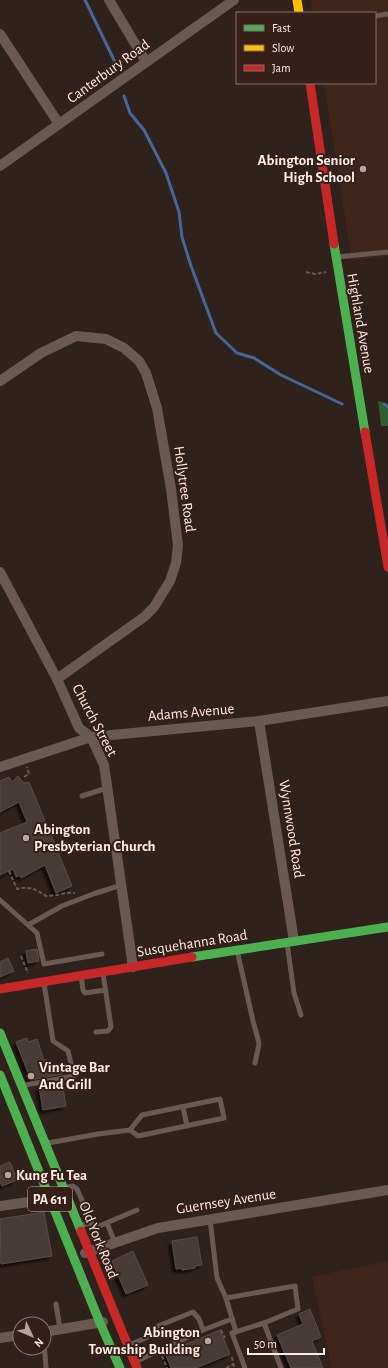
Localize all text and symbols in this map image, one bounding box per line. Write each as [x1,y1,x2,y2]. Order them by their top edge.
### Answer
legend [236,12,376,84]
text: Fast [272,22,291,34]
street label: Canterbury Road [64,37,152,106]
text: Slow [272,42,294,54]
text: Jam [272,62,291,74]
place label: Abington Senior High School [257,153,356,185]
marker: Abington Senior High School [358,164,368,174]
street label: Highland Avenue [344,272,377,374]
street label: Hollytree Road [171,445,198,533]
street label: Church Street [69,682,120,759]
street label: Adams Avenue [147,701,235,724]
street label: Wynnwood Road [276,779,307,879]
place label: Abington Presbyterian Church [34,822,156,854]
marker: Abington Presbyterian Church [21,833,31,843]
street label: Susquehanna Road [136,927,249,960]
place label: Vintage Bar And Grill [39,1060,111,1092]
marker: Vintage Bar And Grill [26,1071,36,1081]
place label: Kung Fu Tea [16,1168,87,1183]
marker: Kung Fu Tea [3,1170,13,1180]
street label: Guernsey Avenue [175,1186,277,1217]
road number: PA 611 [28,1187,72,1211]
street label: Old York Road [76,1200,121,1281]
north arrow [12,1316,52,1356]
place label: Abington Township Building [89,1325,200,1357]
scale bar [248,1330,324,1356]
text: N [32,1336,45,1349]
marker: Abington Township Building [203,1336,213,1346]
text: 50 m [254,1338,277,1350]

